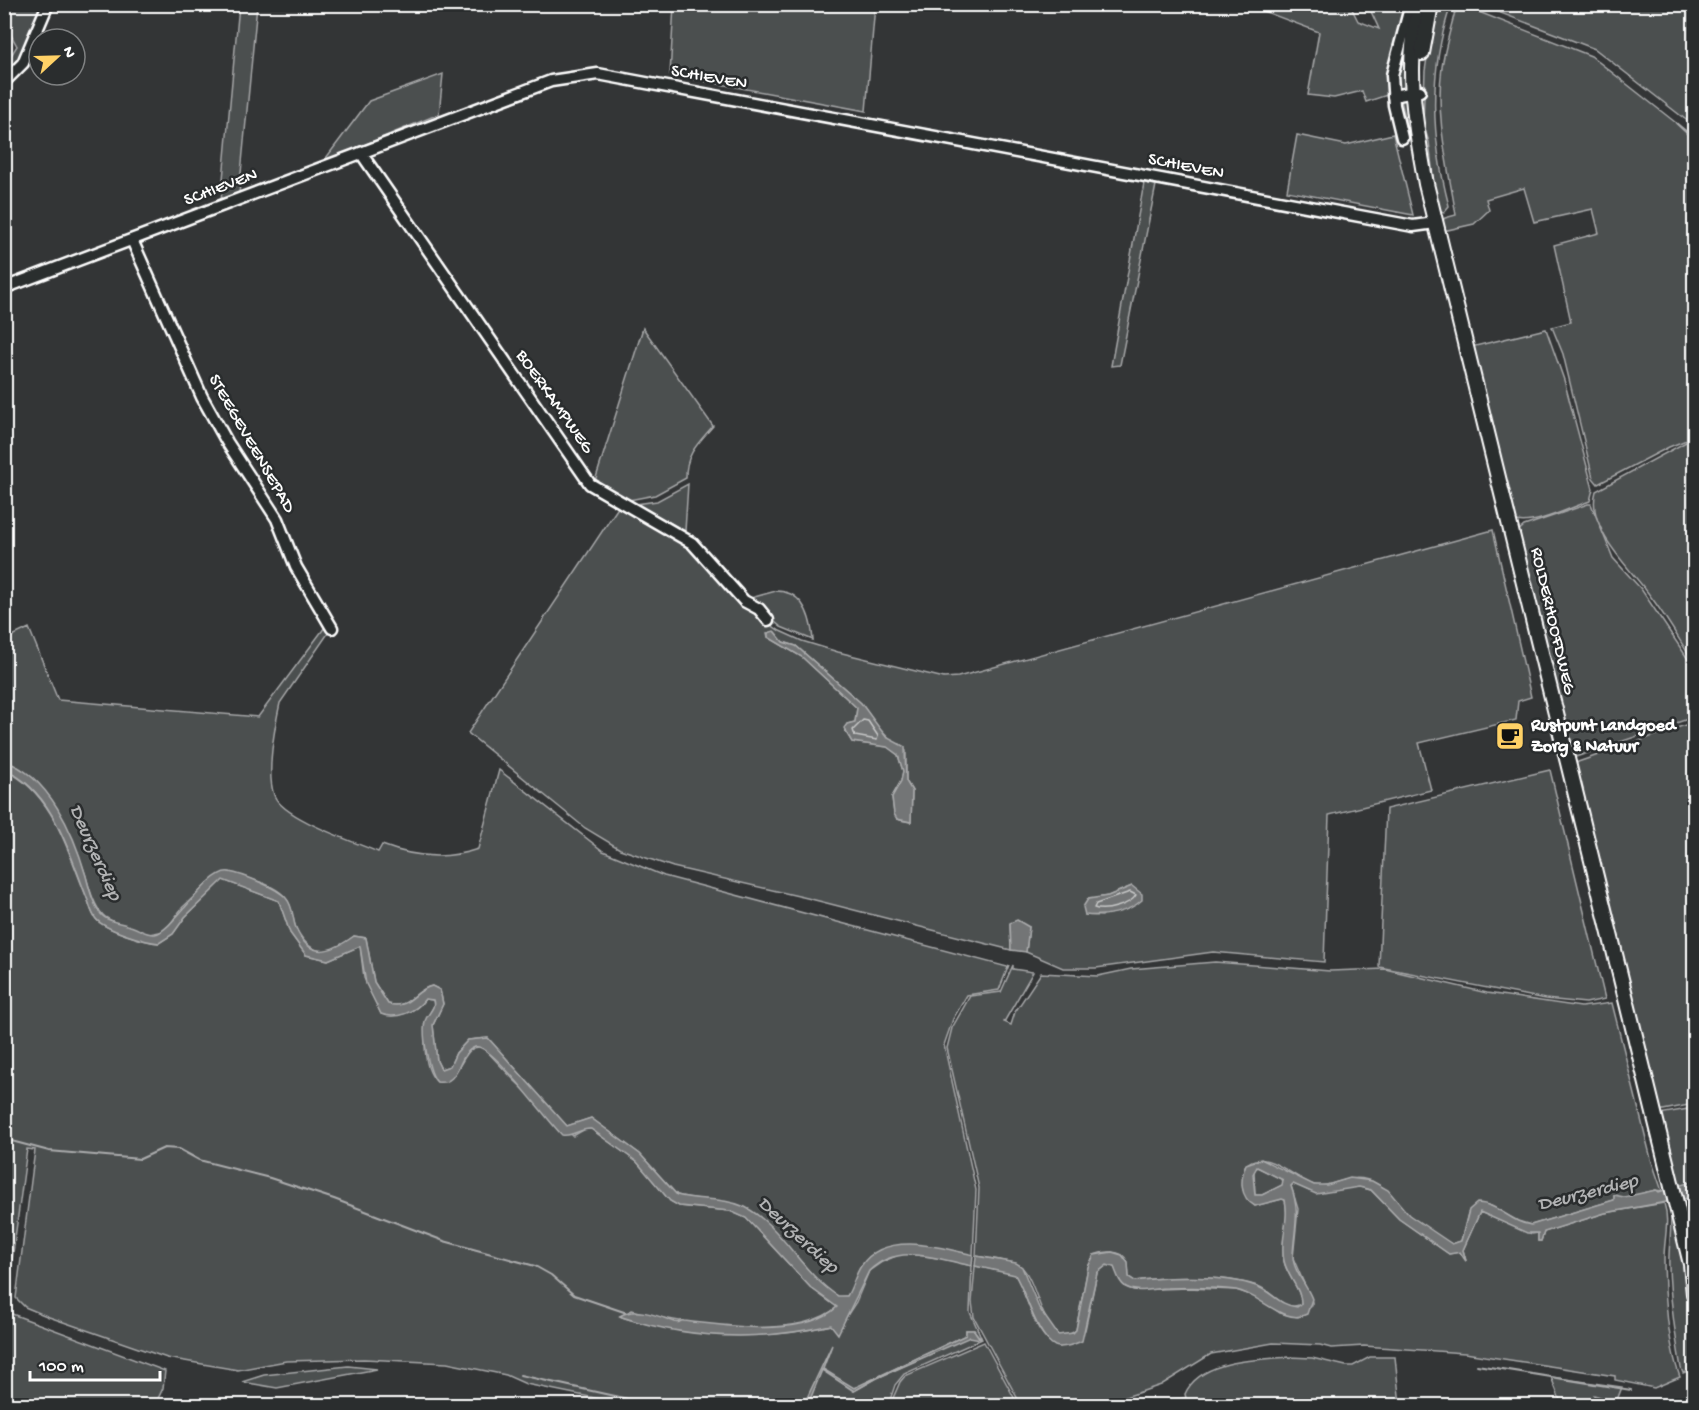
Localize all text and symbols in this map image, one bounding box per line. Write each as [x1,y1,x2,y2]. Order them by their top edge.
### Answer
north arrow [27,27,87,87]
text: N [57,44,79,62]
street label: SCHIEVEN [669,61,749,95]
street label: SCHIEVEN [1146,149,1226,185]
street label: SCHIEVEN [181,164,261,212]
street label: BOERKAMPWEG [510,345,598,458]
street label: STEEGEVEENSEPAD [203,371,299,517]
street label: ROLDERHOOFDWEG [1525,546,1579,697]
place label: Rustpunt Landgoed Zorg & Natuur [1530,716,1678,758]
cafe icon: Rustpunt Landgoed Zorg & Natuur [1494,720,1526,752]
water label: Deurzerdiep [63,802,126,905]
water label: Deurzerdiep [1536,1170,1642,1218]
water label: Deurzerdiep [752,1193,843,1280]
scale bar [30,1344,160,1382]
text: 100 m [38,1357,84,1378]

